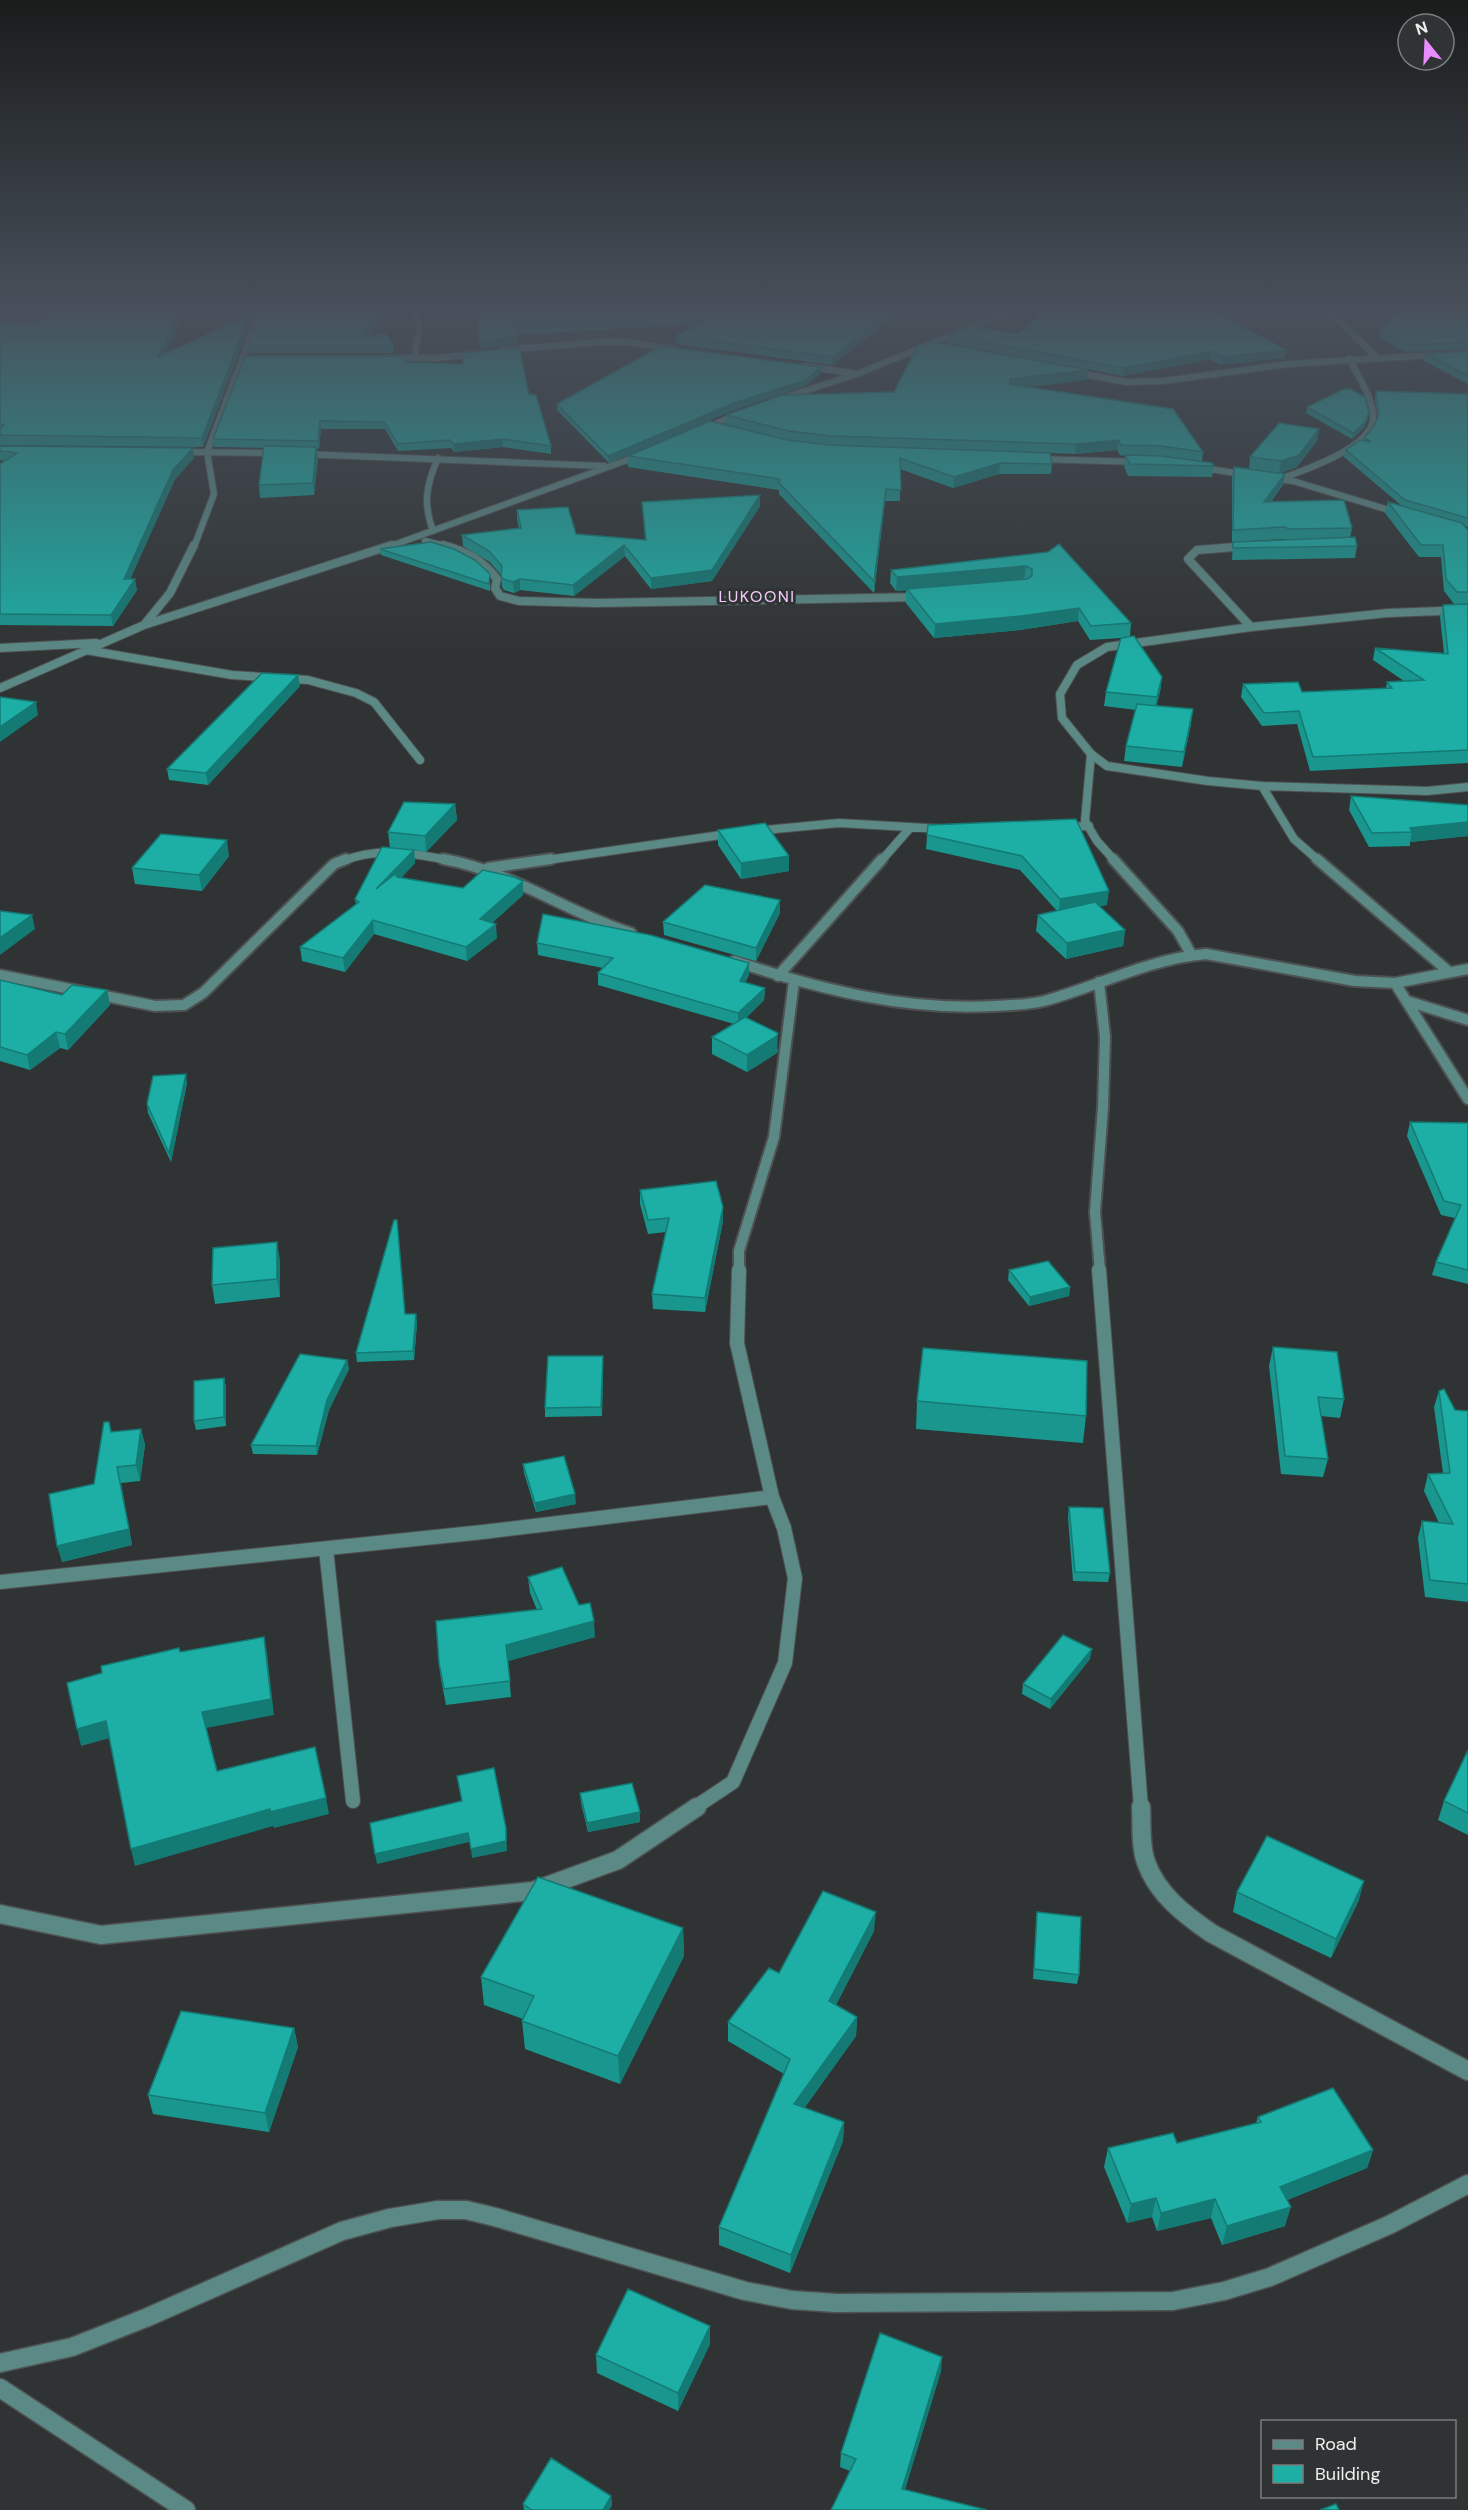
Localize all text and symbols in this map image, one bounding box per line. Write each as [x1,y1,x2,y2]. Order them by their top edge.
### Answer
north arrow [1396,12,1456,72]
text: N [1413,16,1430,40]
district label: LUKOONI [718,586,796,607]
legend [1261,2420,1456,2498]
text: Road [1315,2432,1357,2456]
text: Building [1315,2462,1380,2486]

